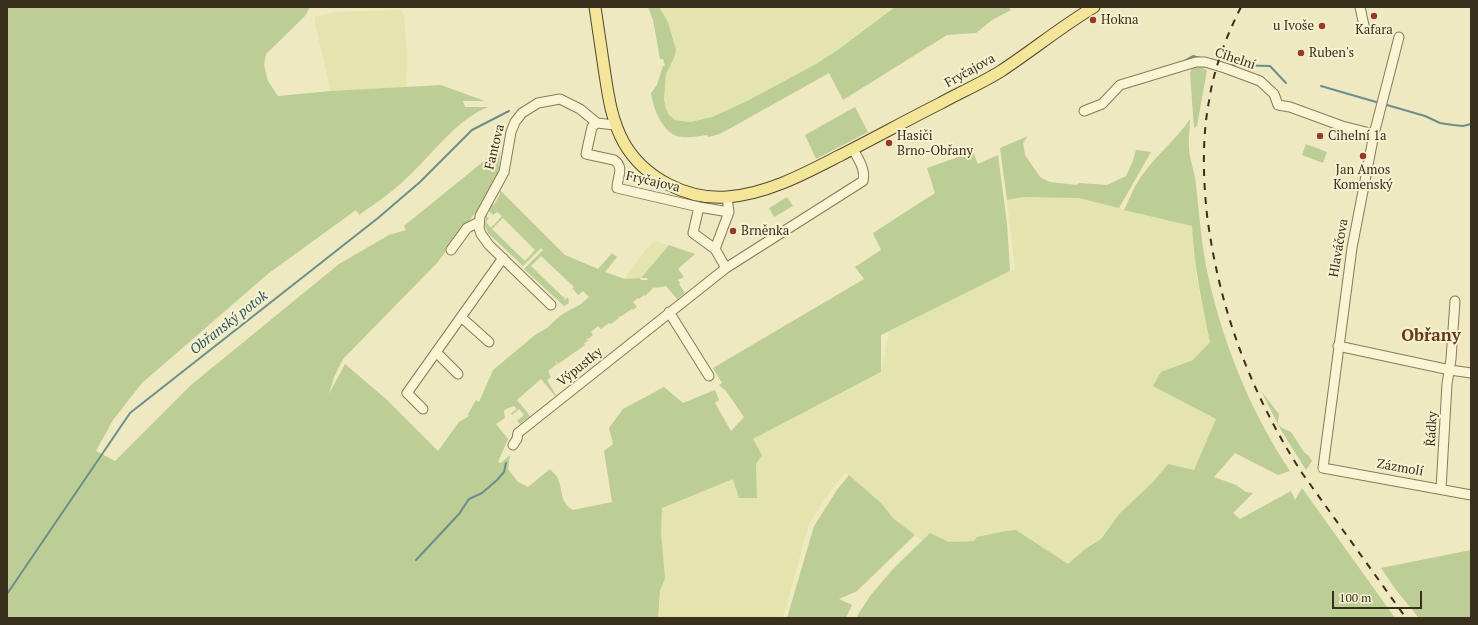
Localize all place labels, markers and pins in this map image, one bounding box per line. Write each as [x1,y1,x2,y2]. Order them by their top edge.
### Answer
marker: Kafara [1369,11,1379,21]
place label: Hokna [1101,12,1139,28]
marker: Hokna [1088,15,1098,25]
place label: u Ivoše [1273,18,1314,34]
marker: u Ivoše [1317,21,1327,31]
place label: Kafara [1355,22,1393,38]
place label: Ruben's [1309,45,1354,61]
marker: Ruben's [1296,48,1306,58]
place label: Hasiči Brno-Obřany [897,128,973,159]
place label: Cihelní 1a [1328,128,1387,144]
marker: Cihelní 1a [1315,131,1325,141]
marker: Hasiči Brno-Obřany [884,138,894,148]
marker: Jan Amos Komenský [1358,151,1368,161]
place label: Jan Amos Komenský [1333,162,1393,193]
place label: Brněnka [741,223,789,239]
marker: Brněnka [728,226,738,236]

